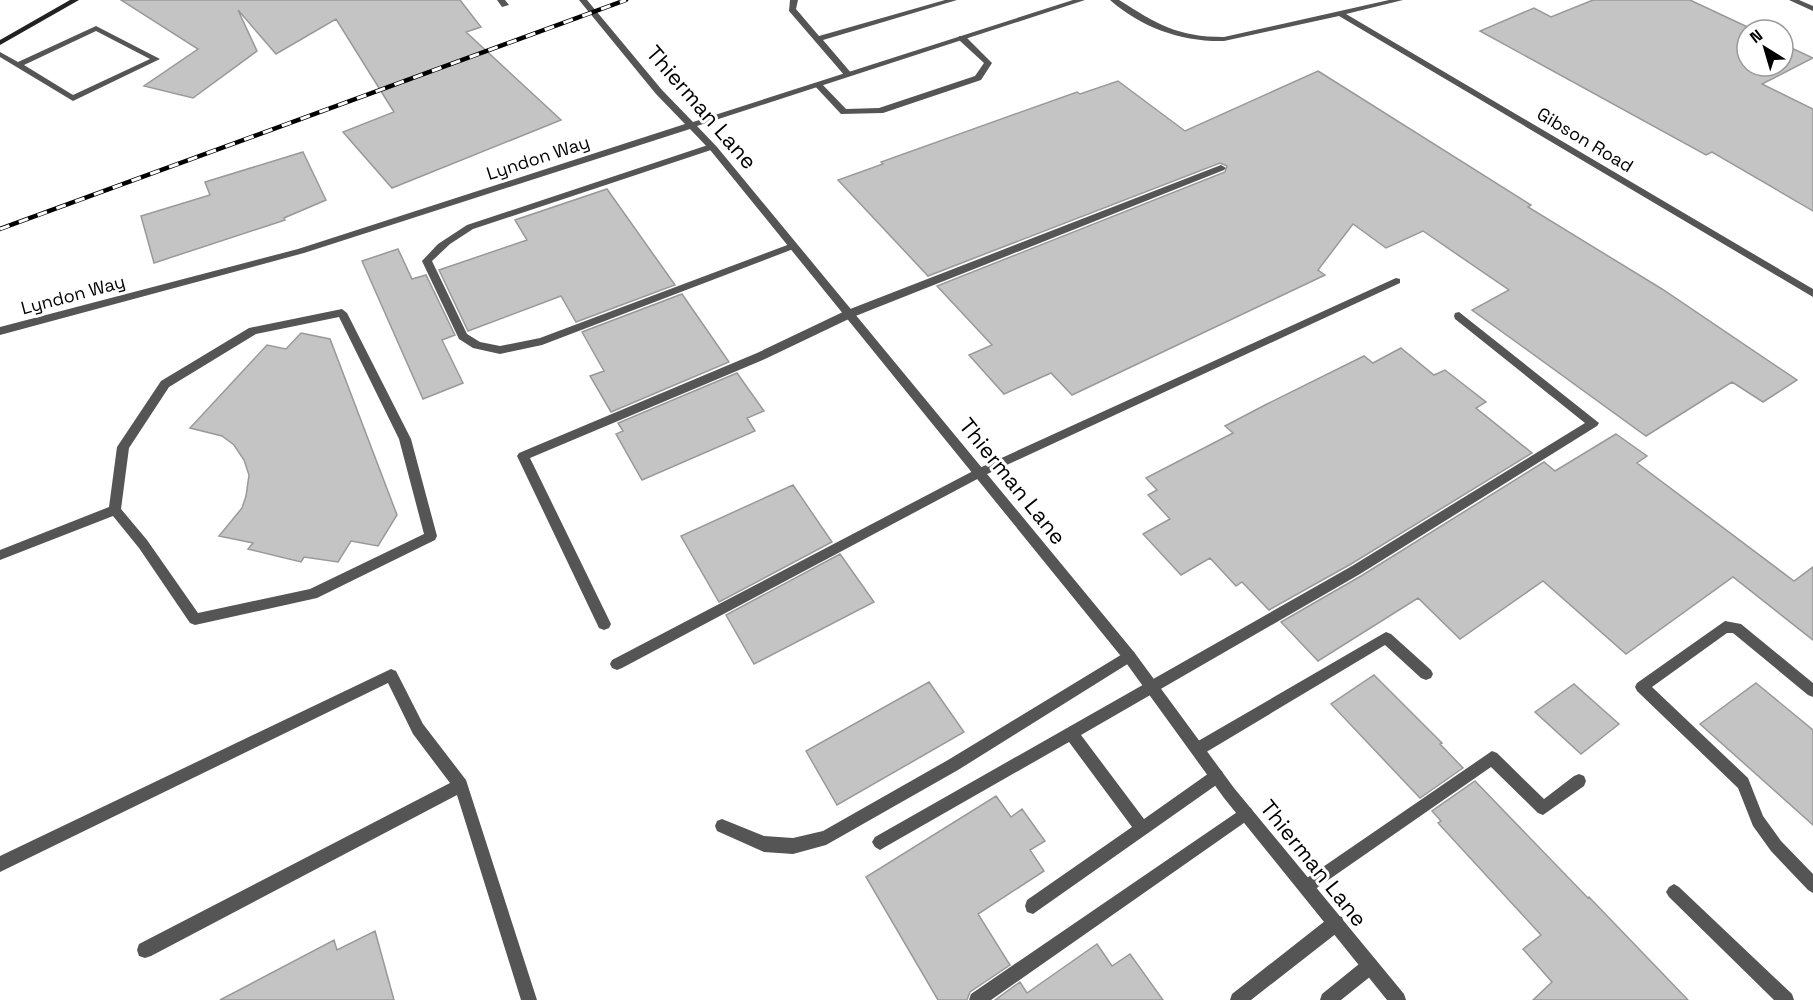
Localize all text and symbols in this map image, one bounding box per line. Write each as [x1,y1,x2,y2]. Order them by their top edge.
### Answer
north arrow [1735,18,1795,78]
text: N [1746,25,1767,48]
street label: Thierman Lane [641,39,763,175]
street label: Gibson Road [1533,102,1638,177]
street label: Lyndon Way [484,130,592,185]
street label: Lyndon Way [18,270,127,319]
street label: Thierman Lane [953,412,1073,550]
street label: Thierman Lane [1254,794,1374,932]

